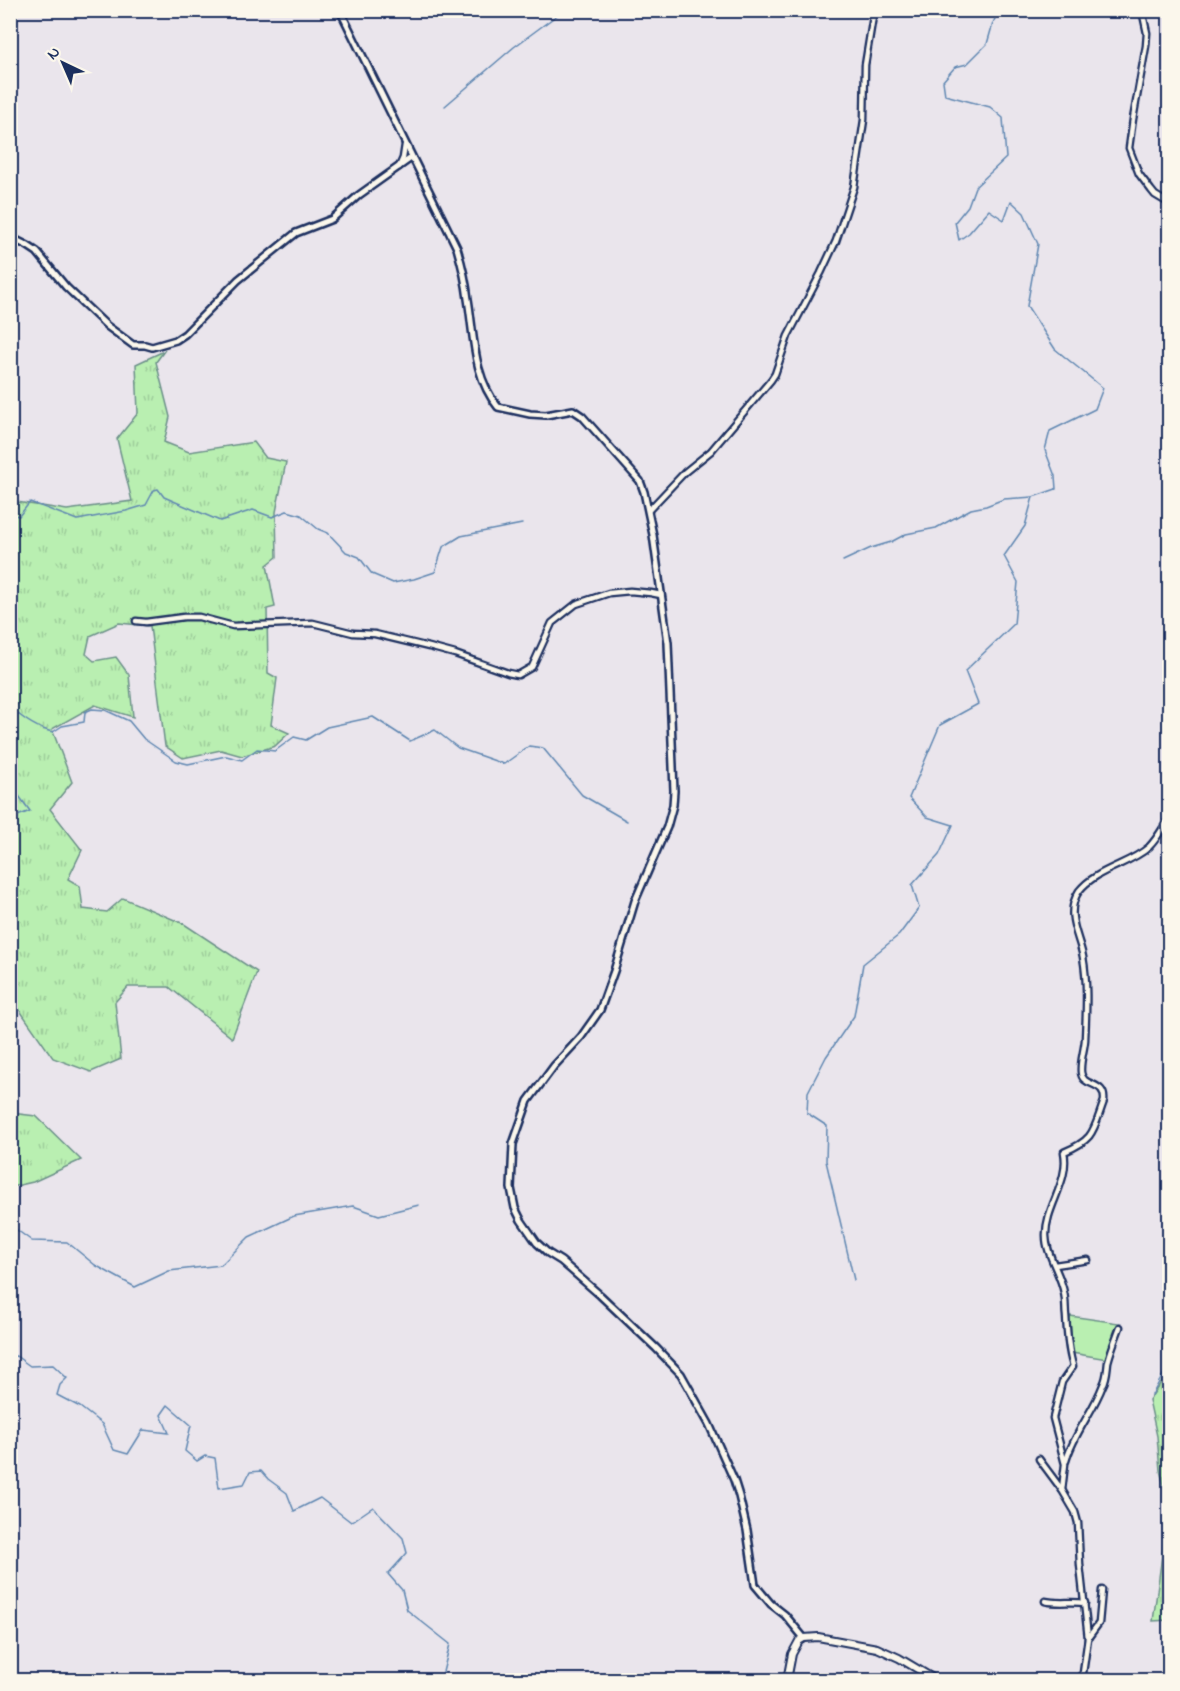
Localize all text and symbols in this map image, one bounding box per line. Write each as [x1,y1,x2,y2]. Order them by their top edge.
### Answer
north arrow [33,33,93,93]
text: N [42,41,66,66]

